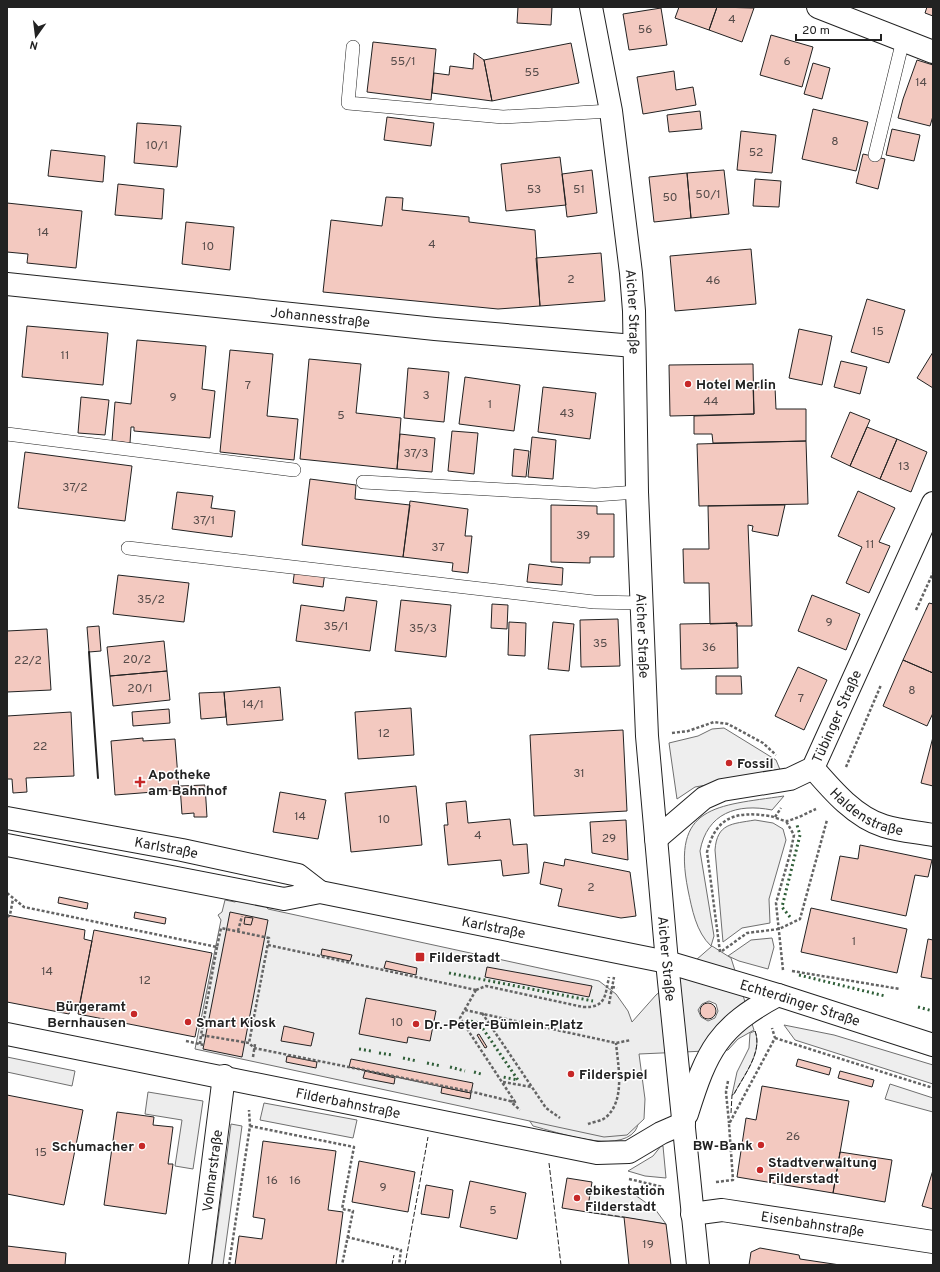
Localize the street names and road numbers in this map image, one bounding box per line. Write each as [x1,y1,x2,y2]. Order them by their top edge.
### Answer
street label: Aicher Straße [621,269,642,355]
street label: Johannesstraße [269,305,371,332]
street label: Aicher Straße [631,593,652,679]
street label: Tübinger Straße [809,668,866,766]
street label: Haldenstraße [826,785,904,840]
street label: Karlstraße [133,834,200,863]
street label: Karlstraße [460,914,527,943]
street label: Aicher Straße [653,915,678,1002]
street label: Echterdinger Straße [738,977,862,1031]
street label: Filderbahnstraße [294,1085,402,1123]
street label: Volmarstraße [200,1129,227,1213]
street label: Eisenbahnstraße [760,1209,865,1241]

